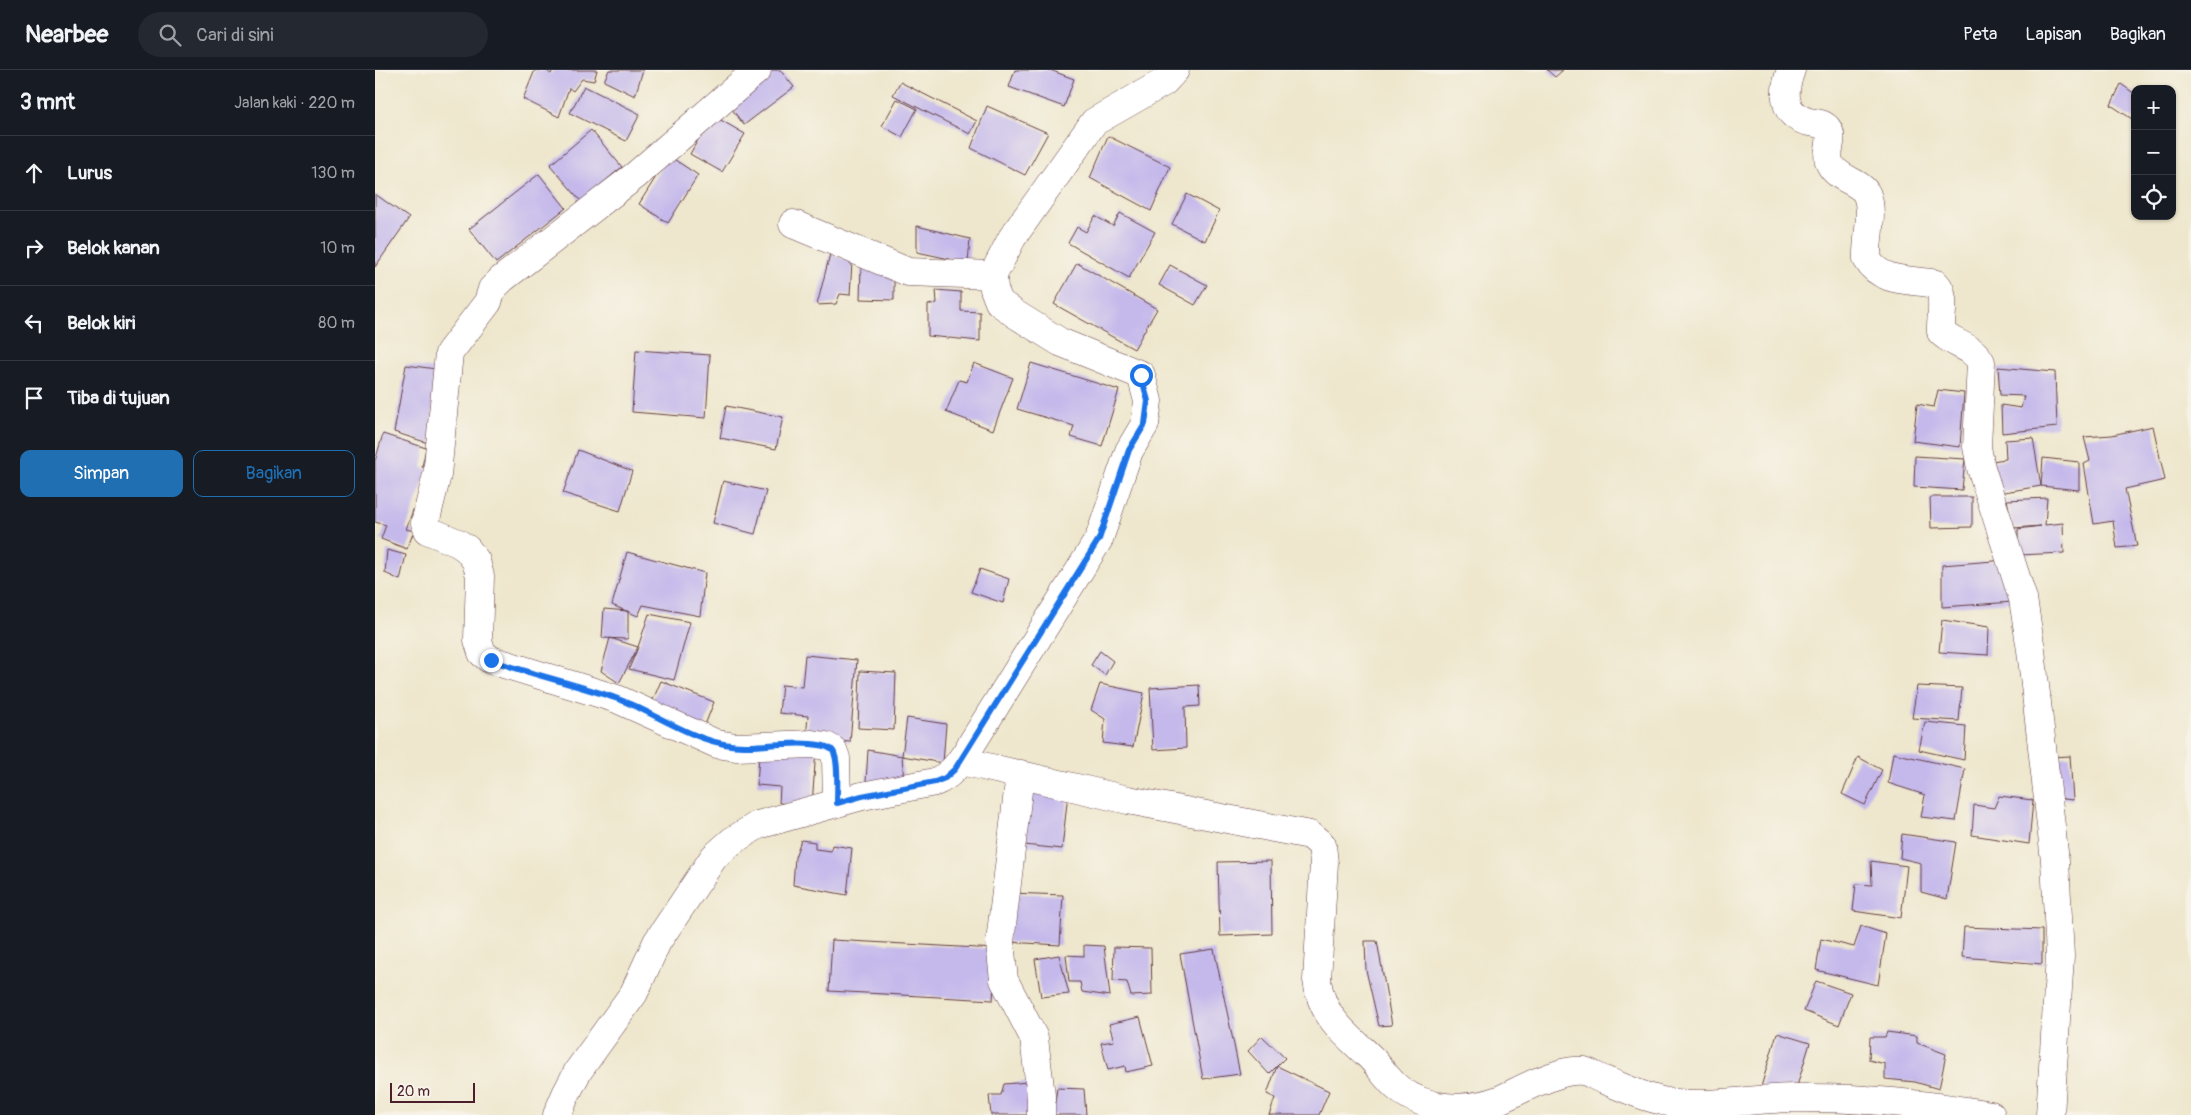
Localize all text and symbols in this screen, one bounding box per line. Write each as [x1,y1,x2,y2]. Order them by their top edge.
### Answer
search box [138,12,488,57]
text: Nearbee [25,20,108,49]
icon: search [156,21,184,49]
text: Cari di sini [196,23,274,47]
text: Peta [1963,23,1997,46]
text: Lapisan [2025,23,2082,46]
text: Bagikan [2110,23,2166,46]
map controls [2131,85,2176,220]
button: + [2131,85,2176,130]
text: 3 mnt [20,89,75,116]
text: Jalan kaki · 220 m [234,93,355,113]
button: − [2131,130,2176,175]
icon: ahead [20,159,48,187]
text: Lurus [67,161,112,185]
text: 130 m [311,163,355,183]
button: locate [2131,175,2176,220]
icon: right [20,234,48,262]
text: Belok kanan [67,236,160,260]
text: 10 m [320,238,355,258]
icon: left [20,309,48,337]
text: Belok kiri [67,311,135,335]
text: 80 m [318,313,355,333]
route start [1130,364,1153,387]
icon: arrive [20,384,48,412]
text: Tiba di tujuan [67,386,170,410]
button: Simpan [20,450,183,497]
button: Bagikan [193,450,355,497]
route end [480,649,503,672]
scale bar [390,1080,475,1103]
text: 20 m [397,1083,430,1100]

